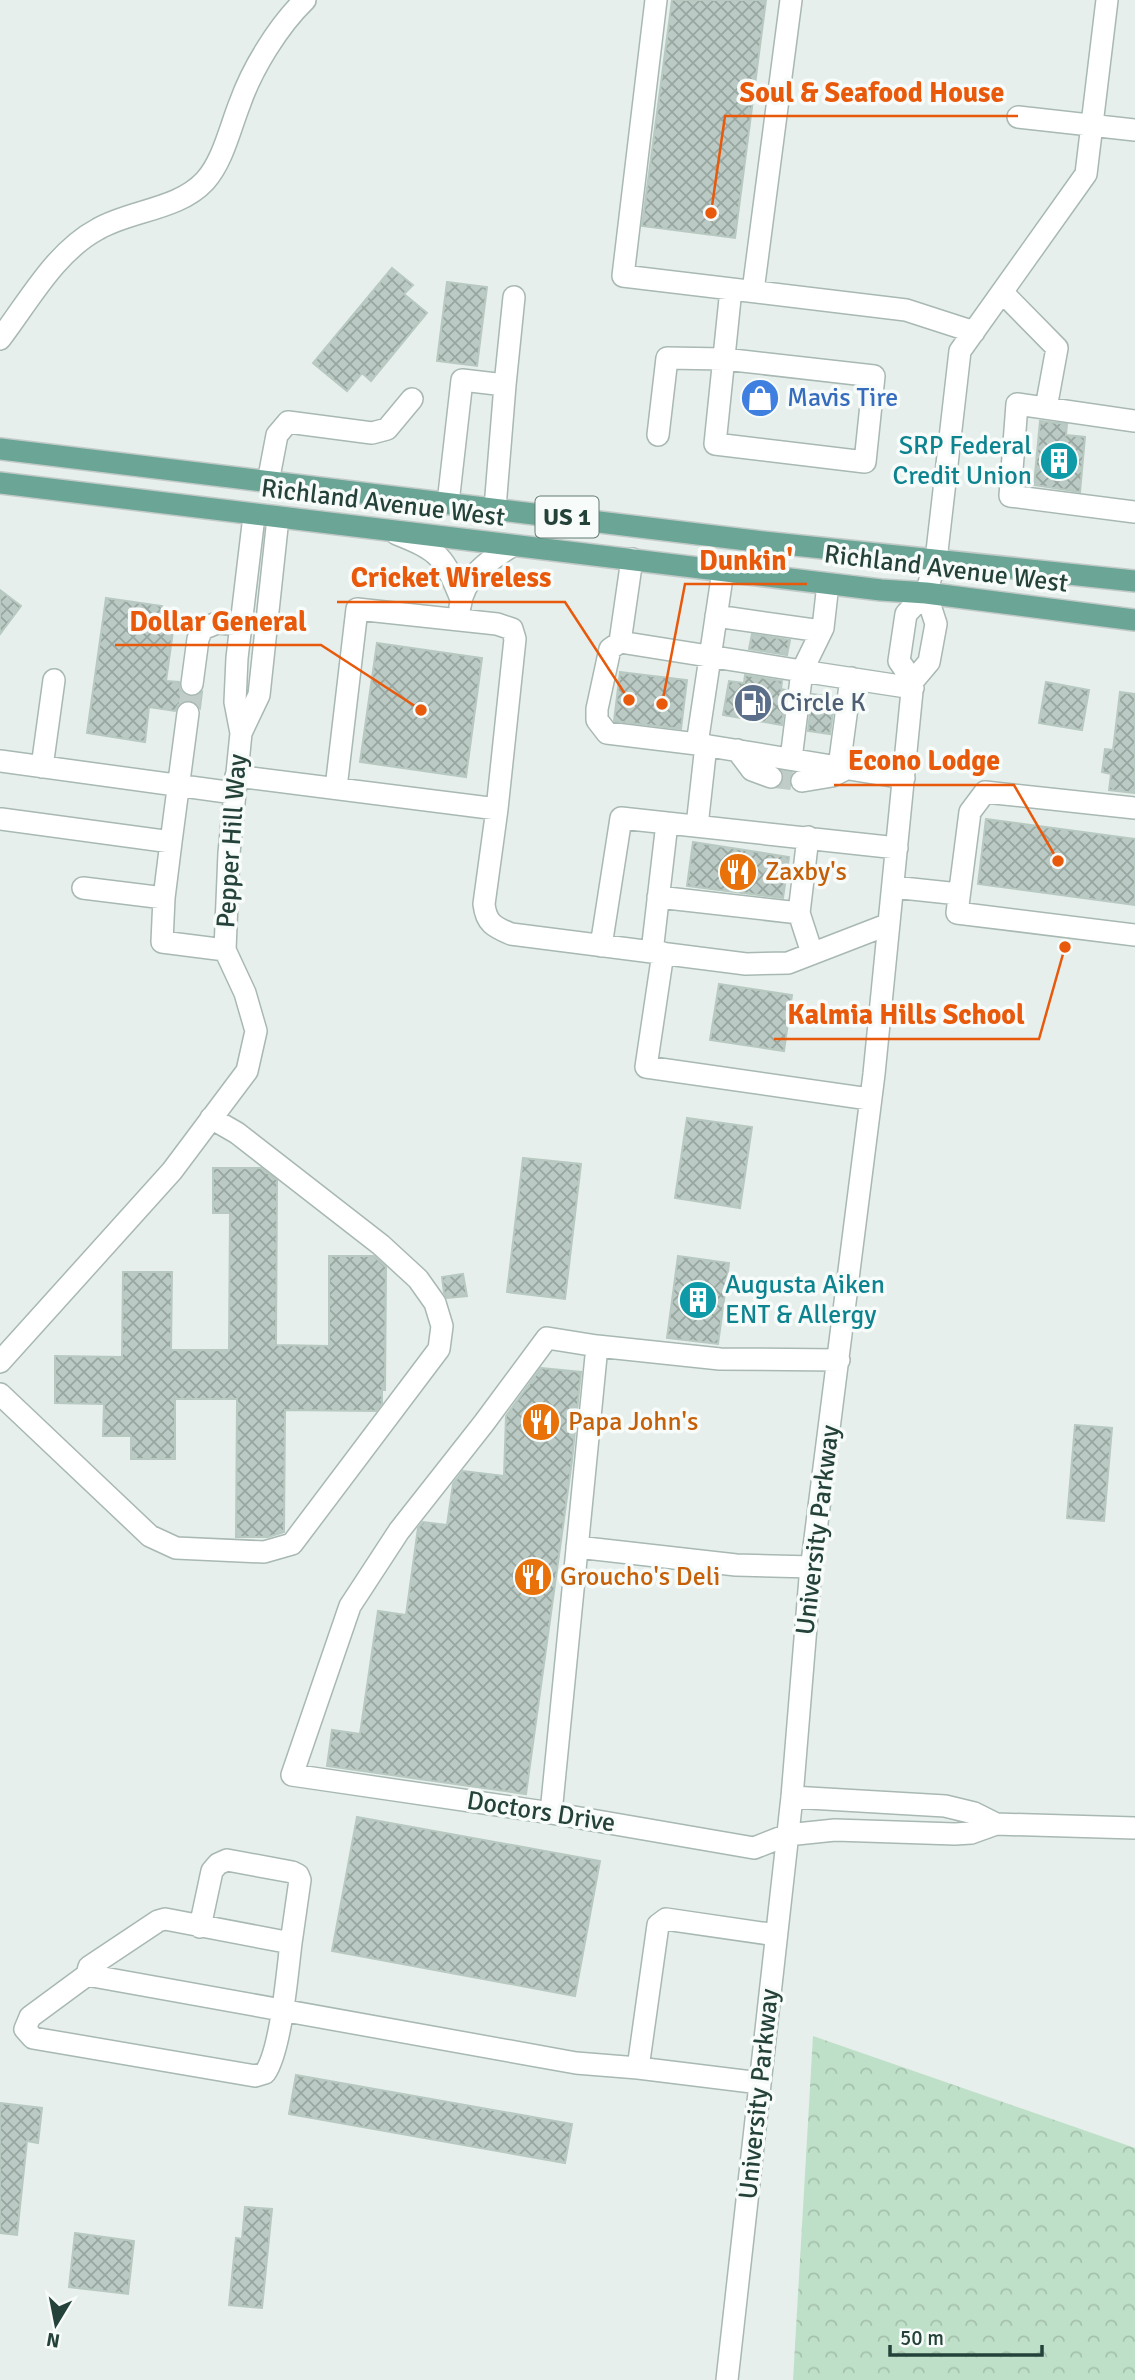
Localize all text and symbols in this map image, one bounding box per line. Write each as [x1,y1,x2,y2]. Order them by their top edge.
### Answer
callout: Soul & Seafood House [725,67,1018,116]
text: Soul & Seafood House [740,76,1004,110]
shop icon: Mavis Tire [739,377,781,419]
place label: Mavis Tire [787,382,898,414]
place label: SRP Federal Credit Union [892,430,1032,492]
building icon: SRP Federal Credit Union [1038,440,1080,482]
street label: Richland Avenue West [259,472,507,534]
road number: US 1 [536,496,598,538]
callout: Dunkin' [685,535,807,584]
street label: Richland Avenue West [822,538,1070,600]
text: Dunkin' [699,544,793,578]
callout: Cricket Wireless [337,553,565,602]
text: Cricket Wireless [351,561,551,595]
callout: Dollar General [115,596,321,645]
text: Dollar General [129,605,307,639]
fuel station icon: Circle K [732,682,774,724]
place label: Circle K [780,687,866,719]
callout: Econo Lodge [834,736,1014,785]
text: Econo Lodge [848,744,1000,778]
street label: Pepper Hill Way [210,753,254,929]
restaurant icon: Zaxby's [717,851,759,893]
place label: Zaxby's [765,856,847,888]
callout: Kalmia Hills School [774,990,1039,1039]
text: Kalmia Hills School [787,998,1025,1032]
place label: Augusta Aiken ENT & Allergy [725,1269,885,1331]
building icon: Augusta Aiken ENT & Allergy [677,1279,719,1321]
restaurant icon: Papa John's [520,1401,562,1443]
place label: Papa John's [568,1406,698,1438]
street label: University Parkway [789,1423,847,1637]
restaurant icon: Groucho's Deli [512,1556,554,1598]
place label: Groucho's Deli [560,1561,720,1593]
street label: Doctors Drive [465,1784,617,1840]
street label: University Parkway [732,1987,786,2201]
north arrow [21,2289,91,2359]
scale bar [890,2314,1042,2358]
text: 50 m [900,2325,944,2351]
text: N [45,2327,62,2353]

